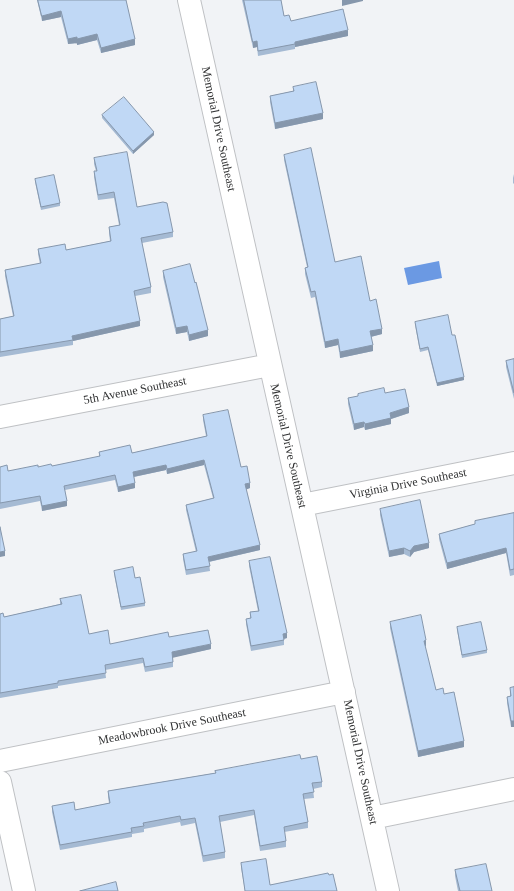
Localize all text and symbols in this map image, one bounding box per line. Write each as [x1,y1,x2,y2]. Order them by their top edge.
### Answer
street label: Memorial Drive Southeast [198,65,238,193]
street label: 5th Avenue Southeast [82,374,188,408]
street label: Memorial Drive Southeast [267,382,309,510]
street label: Virginia Drive Southeast [348,466,468,502]
street label: Memorial Drive Southeast [340,698,380,826]
street label: Meadowbrook Drive Southeast [97,706,247,748]

